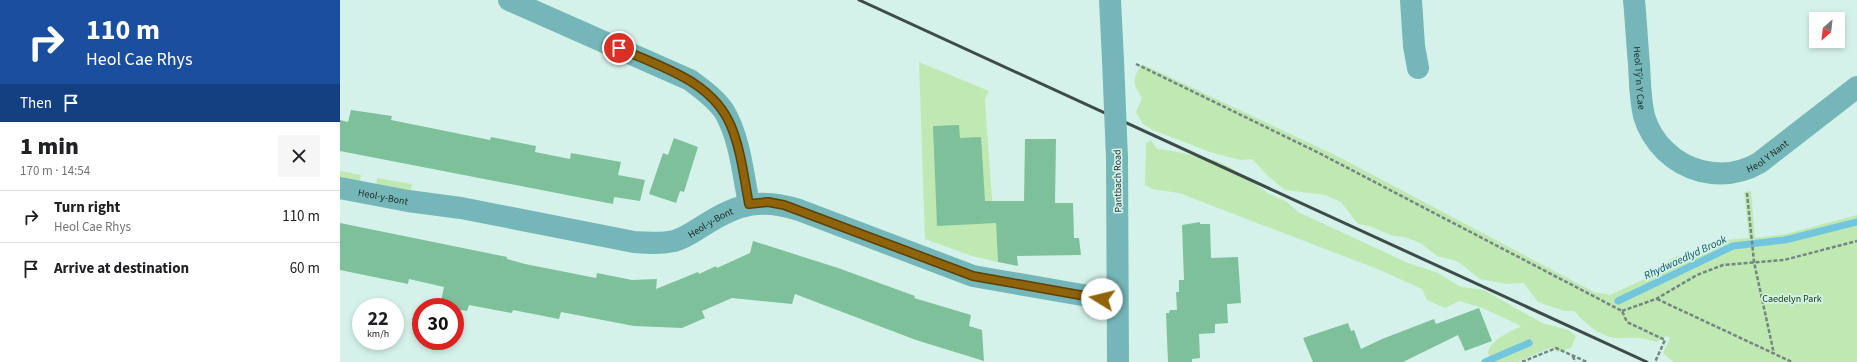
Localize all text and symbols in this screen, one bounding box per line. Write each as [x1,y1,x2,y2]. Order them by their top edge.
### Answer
text: 110 m [86,10,160,50]
north arrow [1809,12,1845,48]
map controls [1809,12,1845,48]
icon: right [20,16,72,68]
pin [602,31,636,65]
icon: arrive [608,37,630,59]
street label: Heol Tŷ'n Y Cae [1630,46,1649,111]
text: Heol Cae Rhys [86,47,192,72]
icon: arrive [60,92,82,114]
text: Then [20,93,52,114]
text: 1 min [20,129,79,164]
button: close [278,135,320,177]
street label: Heol Y Nant [1744,136,1792,176]
street label: Pantbach Road [1110,149,1126,213]
text: 170 m · 14:54 [20,162,90,180]
street label: Heol-y-Bont [357,186,410,209]
text: Turn right [54,197,120,218]
street label: Heol-y-Bont [685,204,736,242]
icon: right [20,206,42,228]
text: 110 m [282,206,320,227]
text: Heol Cae Rhys [54,218,131,236]
water label: Rhydwaedlyd Brook [1641,231,1730,283]
icon: arrive [20,258,42,280]
text: Arrive at destination [54,258,189,279]
text: 60 m [290,258,320,279]
position arrow [1081,278,1123,320]
park label: Caedelyn Park [1762,292,1822,306]
speed limit sign: 30 [412,298,464,350]
text: 22 [367,305,389,333]
text: km/h [367,327,389,341]

